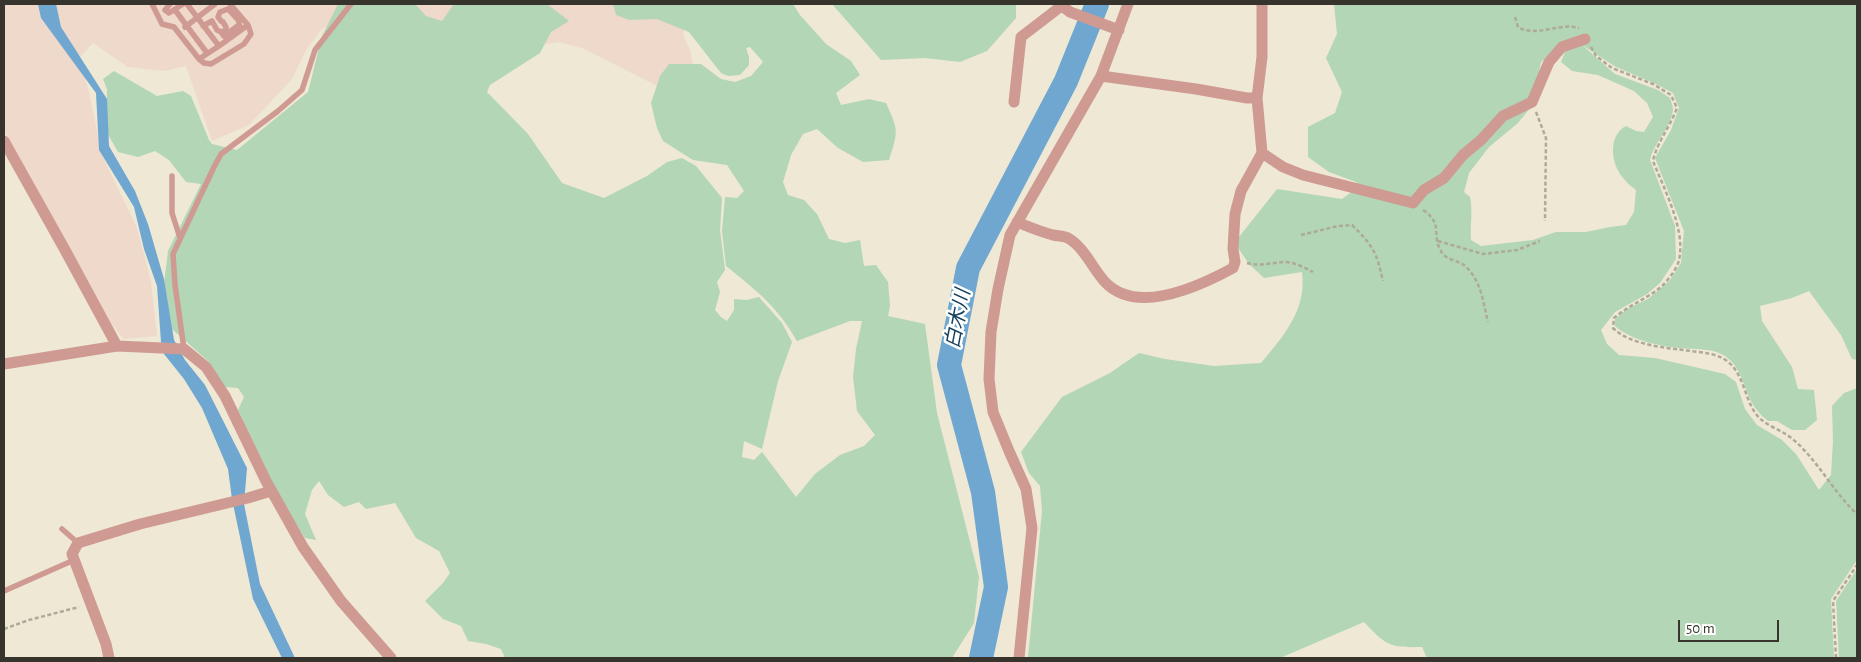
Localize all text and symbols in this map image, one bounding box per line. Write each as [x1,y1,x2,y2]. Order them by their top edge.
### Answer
water label: 白木川 [940,287,976,351]
scale bar [1681,610,1782,642]
text: 50 m [1686,621,1715,636]

